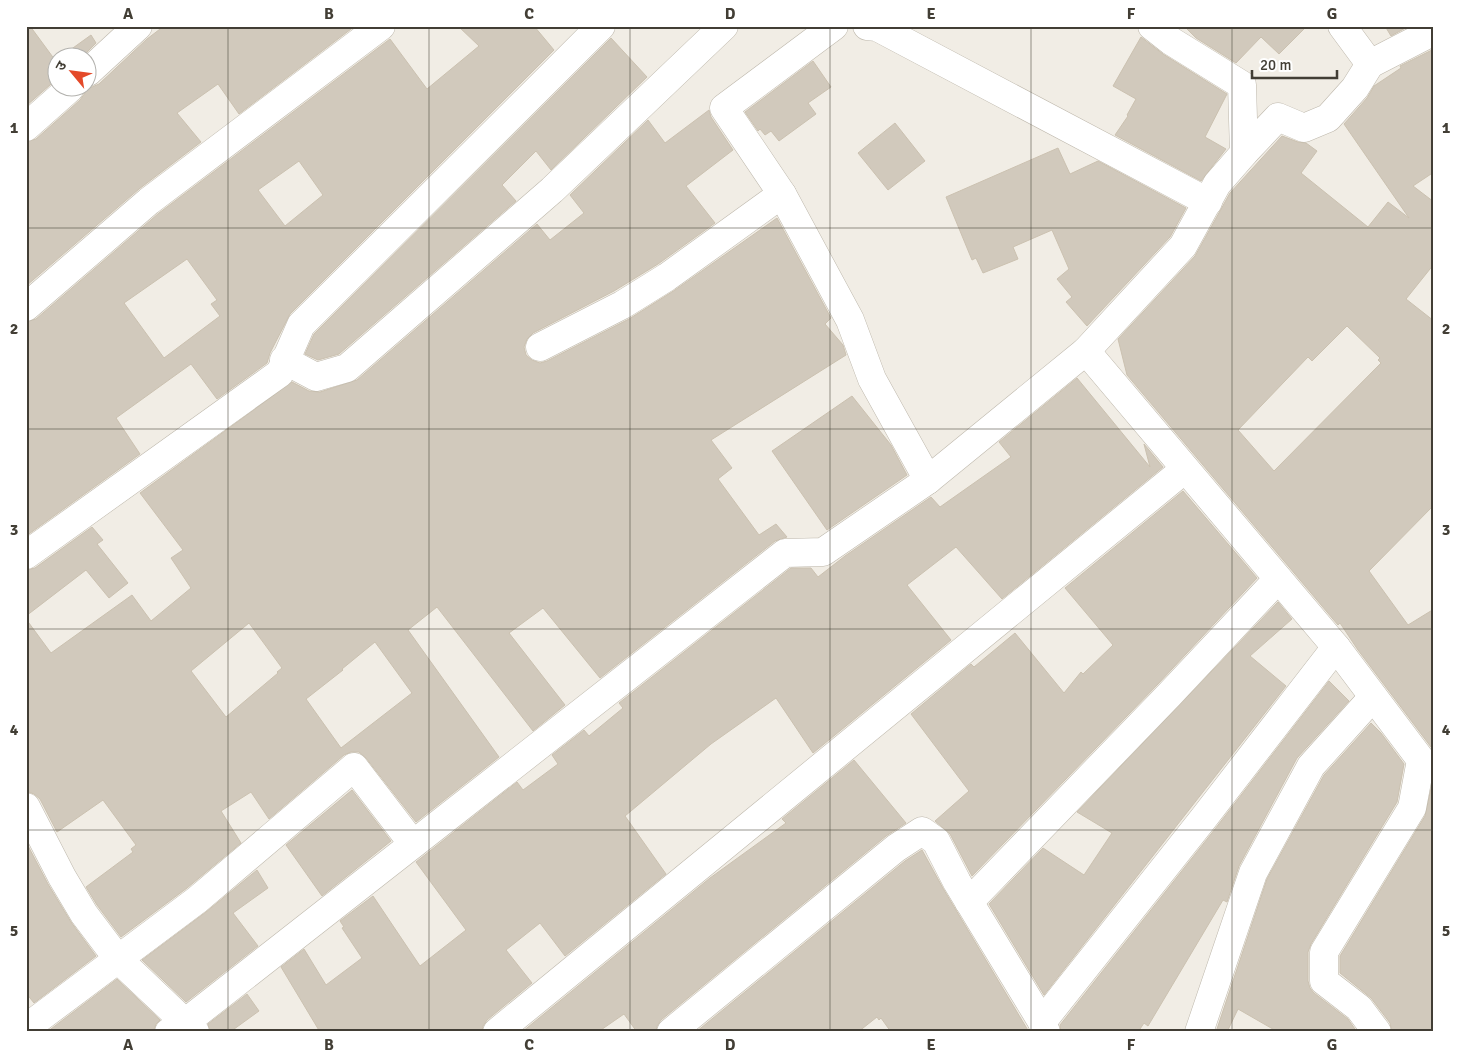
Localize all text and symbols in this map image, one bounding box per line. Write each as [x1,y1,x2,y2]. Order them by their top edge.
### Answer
text: A [123,4,134,24]
text: B [324,4,334,24]
text: C [524,4,534,24]
text: D [725,4,736,24]
text: E [926,4,936,24]
text: F [1127,4,1136,24]
text: G [1327,4,1337,24]
north arrow [48,48,98,98]
scale bar [1252,48,1338,80]
text: 20 m [1260,56,1291,74]
text: उ [52,58,71,74]
text: 1 [10,118,19,138]
text: 1 [1442,118,1451,138]
text: 2 [10,319,18,339]
text: 2 [1442,319,1450,339]
text: 3 [10,520,18,540]
text: 3 [1442,520,1450,540]
text: 4 [10,720,19,740]
text: 4 [1442,720,1451,740]
text: 5 [10,921,18,941]
text: 5 [1442,921,1450,941]
text: A [123,1035,134,1055]
text: B [324,1035,334,1055]
text: C [524,1035,534,1055]
text: D [725,1035,736,1055]
text: E [926,1035,936,1055]
text: F [1127,1035,1136,1055]
text: G [1327,1035,1337,1055]

